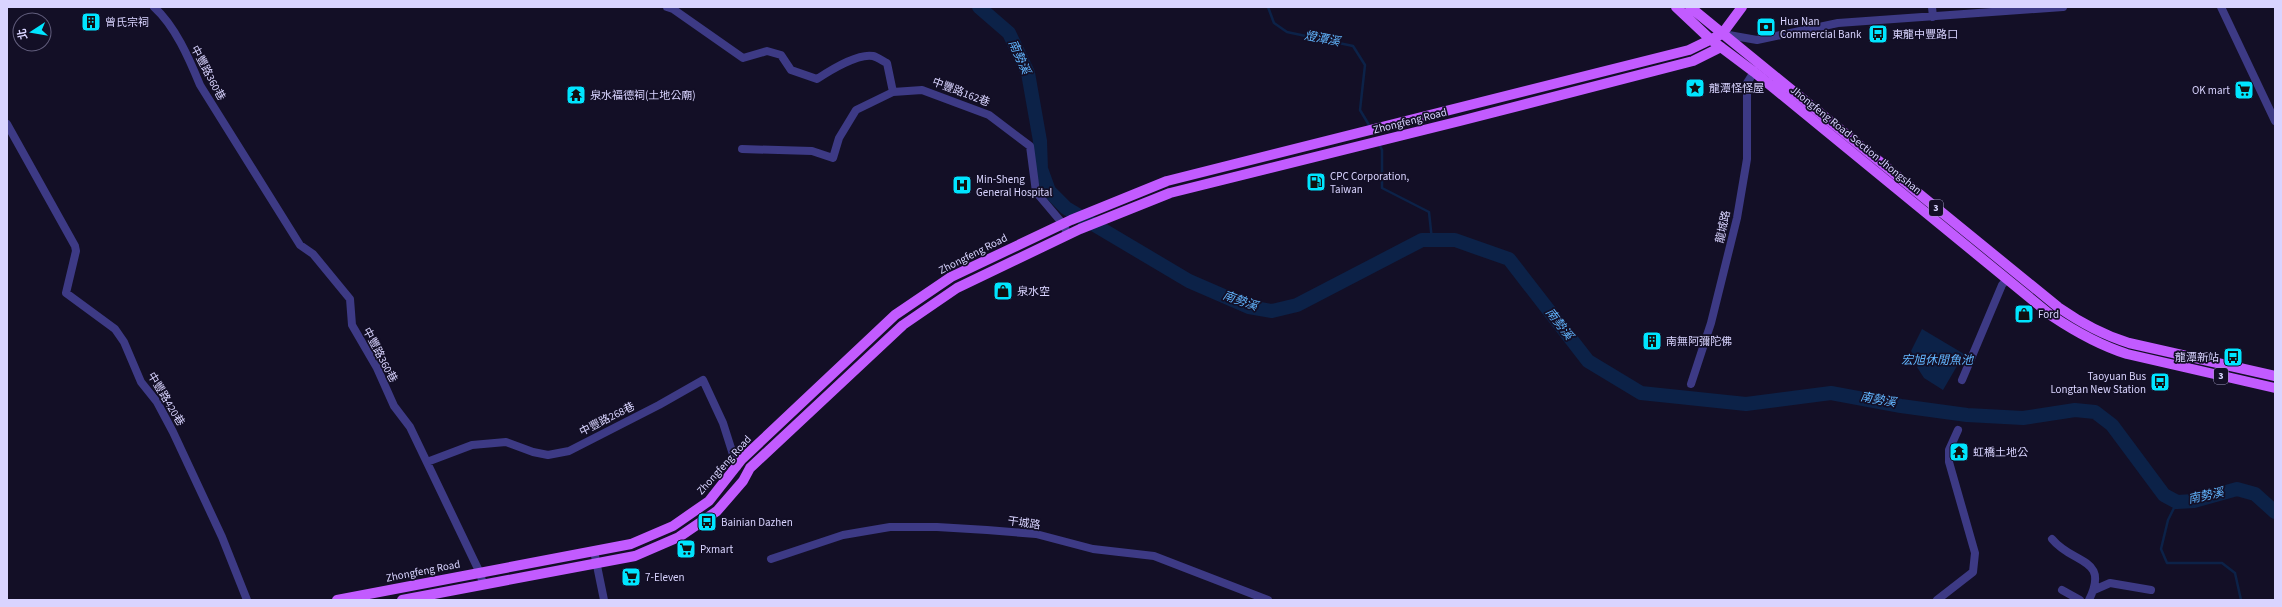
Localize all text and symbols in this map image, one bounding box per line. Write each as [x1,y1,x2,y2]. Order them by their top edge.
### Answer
building icon: 曾氏宗祠 [80,11,102,33]
north arrow [12,12,52,52]
place label: Hua Nan Commercial Bank [1780,14,1862,42]
place label: 曾氏宗祠 [105,15,149,30]
bank icon: Hua Nan Commercial Bank [1755,16,1777,38]
bus stop icon: 東龍中豐路口 [1867,23,1889,45]
text: 北 [14,27,31,41]
water label: 燈潭溪 [1303,27,1343,51]
place label: 東龍中豐路口 [1892,27,1958,42]
water label: 南勢溪 [1004,37,1035,79]
street label: 中豐路360巷 [187,43,229,103]
street label: 中豐路162巷 [930,74,992,110]
place icon: 龍潭怪怪屋 [1684,77,1706,99]
supermarket icon: OK mart [2233,79,2255,101]
place label: 龍潭怪怪屋 [1709,81,1764,96]
street label: Jhongfeng Road Section Jhongshan [1787,82,1925,198]
place label: OK mart [2192,83,2230,98]
temple icon: 泉水福德祠(土地公廟) [565,84,587,106]
place label: 泉水福德祠(土地公廟) [590,88,696,103]
street label: Zhongfeng Road [1372,105,1448,137]
place label: CPC Corporation, Taiwan [1330,169,1409,197]
fuel station icon: CPC Corporation, Taiwan [1305,171,1327,193]
place label: Min-Sheng General Hospital [976,172,1052,200]
hospital icon: Min-Sheng General Hospital [951,174,973,196]
road number: 3 [1929,200,1943,216]
street label: 龍城路 [1712,209,1734,245]
street label: Zhongfeng Road [936,230,1010,278]
shop icon: 泉水空 [992,280,1014,302]
place label: 泉水空 [1017,284,1050,299]
water label: 南勢溪 [1220,287,1262,316]
shop icon: Ford [2013,303,2035,325]
water label: 南勢溪 [1541,305,1578,345]
place label: Ford [2038,307,2059,322]
street label: 中豐路360巷 [359,325,401,385]
building icon: 南無阿彌陀佛 [1641,330,1663,352]
place label: 南無阿彌陀佛 [1666,334,1732,349]
bus stop icon: 龍潭新站 [2222,346,2244,368]
place label: 龍潭新站 [2175,350,2219,365]
water label: 宏旭休閒魚池 [1901,352,1975,369]
road number: 3 [2214,368,2228,384]
street label: 中豐路420巷 [144,369,188,429]
place label: Taoyuan Bus Longtan New Station [2050,369,2146,397]
bus stop icon: Taoyuan Bus Longtan New Station [2149,371,2171,393]
water label: 南勢溪 [1859,389,1899,412]
street label: 中豐路268巷 [577,399,637,439]
street label: Zhongfeng Road [693,432,755,498]
temple icon: 虹橋土地公 [1948,441,1970,463]
place label: 虹橋土地公 [1973,445,2028,460]
water label: 南勢溪 [2187,484,2227,508]
bus stop icon: Bainian Dazhen [696,511,718,533]
street label: 干城路 [1007,513,1041,533]
place label: Bainian Dazhen [721,515,793,530]
supermarket icon: Pxmart [675,538,697,560]
place label: Pxmart [700,542,733,557]
street label: Zhongfeng Road [385,556,461,586]
supermarket icon: 7-Eleven [620,566,642,588]
place label: 7-Eleven [645,570,685,585]

